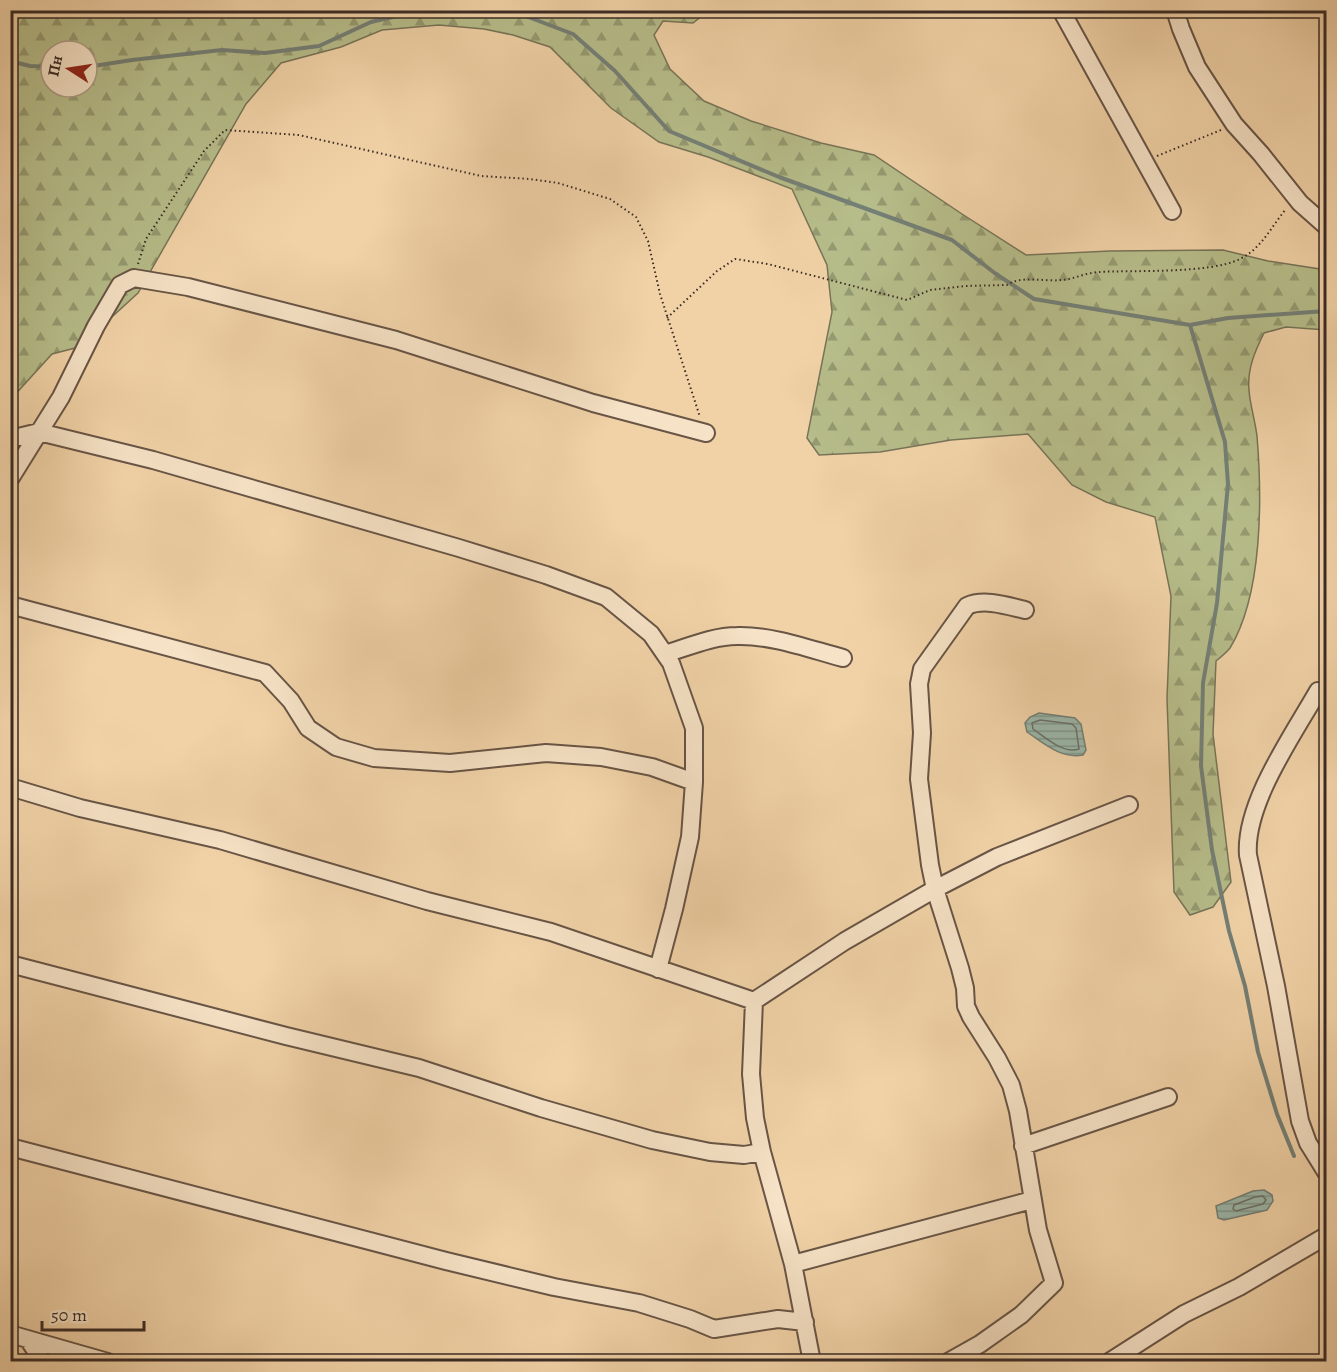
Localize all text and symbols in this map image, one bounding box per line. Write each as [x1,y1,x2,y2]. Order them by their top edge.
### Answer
north arrow [39,39,99,99]
text: Пн [42,54,68,79]
scale bar [42,1294,144,1332]
text: 50 m [51,1303,87,1327]

